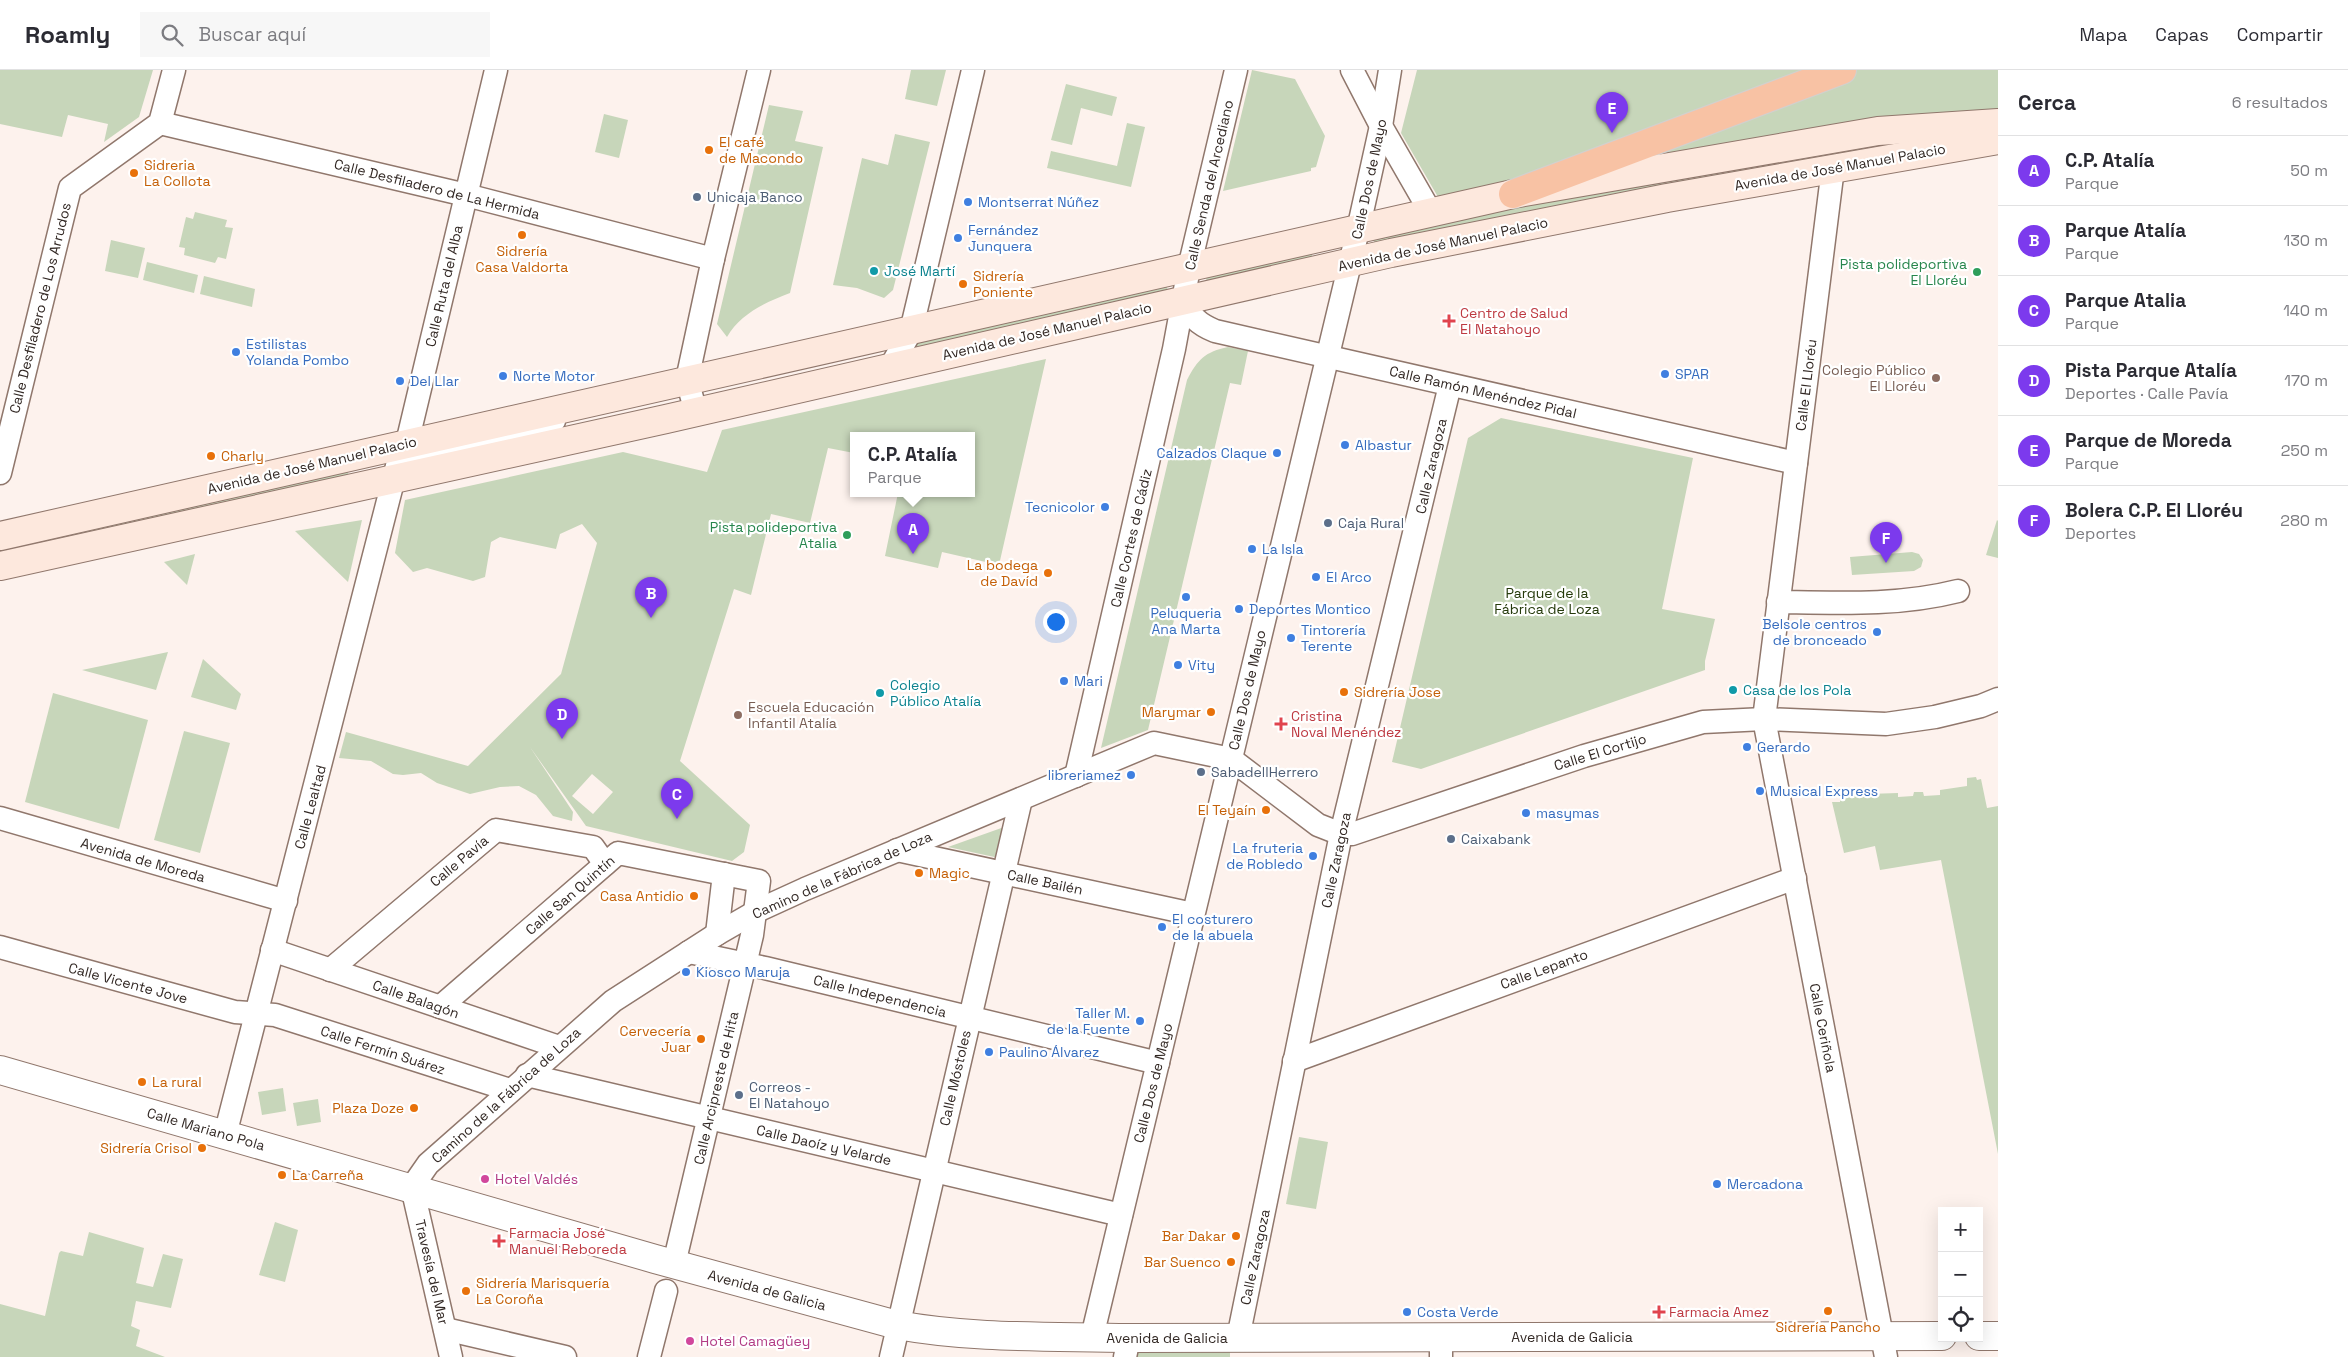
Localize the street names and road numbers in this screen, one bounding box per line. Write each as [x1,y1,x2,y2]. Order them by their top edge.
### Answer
street label: Calle Senda del Arcediano [1181,98,1237,272]
street label: Calle Dos de Mayo [1347,117,1391,241]
street label: Avenida de José Manuel Palacio [1733,140,1947,194]
street label: Calle Desfiladero de La Hermida [332,155,542,223]
street label: Calle Desfiladero de Los Arrudos [5,201,75,415]
street label: Avenida de José Manuel Palacio [1336,213,1550,275]
street label: Calle Ruta del Alba [421,223,467,349]
street label: Avenida de José Manuel Palacio [941,298,1153,364]
street label: Calle El Lloréu [1791,338,1821,432]
street label: Calle Ramón Menéndez Pidal [1388,362,1578,422]
street label: Calle Zaragoza [1411,416,1451,516]
street label: Avenida de José Manuel Palacio [206,432,418,498]
street label: Calle Cortes de Cádiz [1106,467,1156,609]
street label: Calle Dos de Mayo [1224,628,1270,752]
street label: Calle El Cortijo [1552,729,1648,775]
street label: Calle Lealtad [290,763,330,851]
street label: Calle Zaragoza [1317,810,1355,910]
street label: Camino de la Fábrica de Loza [749,827,935,923]
street label: Calle Pavía [426,831,492,891]
street label: Avenida de Moreda [79,834,207,886]
street label: Calle San Quintín [522,851,618,939]
street label: Calle Bailén [1006,865,1084,899]
street label: Calle Lepanto [1498,945,1590,993]
street label: Calle Vicente Jove [66,958,190,1008]
street label: Calle Independencia [811,971,949,1021]
street label: Calle Balagón [370,976,462,1022]
street label: Calle Ceriñola [1806,982,1840,1074]
street label: Calle Arcipreste de Hita [690,1010,742,1166]
street label: Calle Fermín Suárez [318,1021,448,1079]
street label: Calle Dos de Mayo [1129,1021,1177,1145]
street label: Camino de la Fábrica de Loza [428,1023,584,1167]
street label: Calle Móstoles [935,1028,975,1128]
street label: Calle Mariano Pola [145,1104,267,1154]
street label: Calle Daoíz y Velarde [755,1121,893,1169]
street label: Calle Zaragoza [1236,1207,1274,1307]
street label: Travesía del Mar [411,1218,453,1326]
street label: Avenida de Galicia [706,1266,828,1314]
street label: Avenida de Galicia [1511,1328,1633,1346]
street label: Avenida de Galicia [1106,1329,1228,1347]

